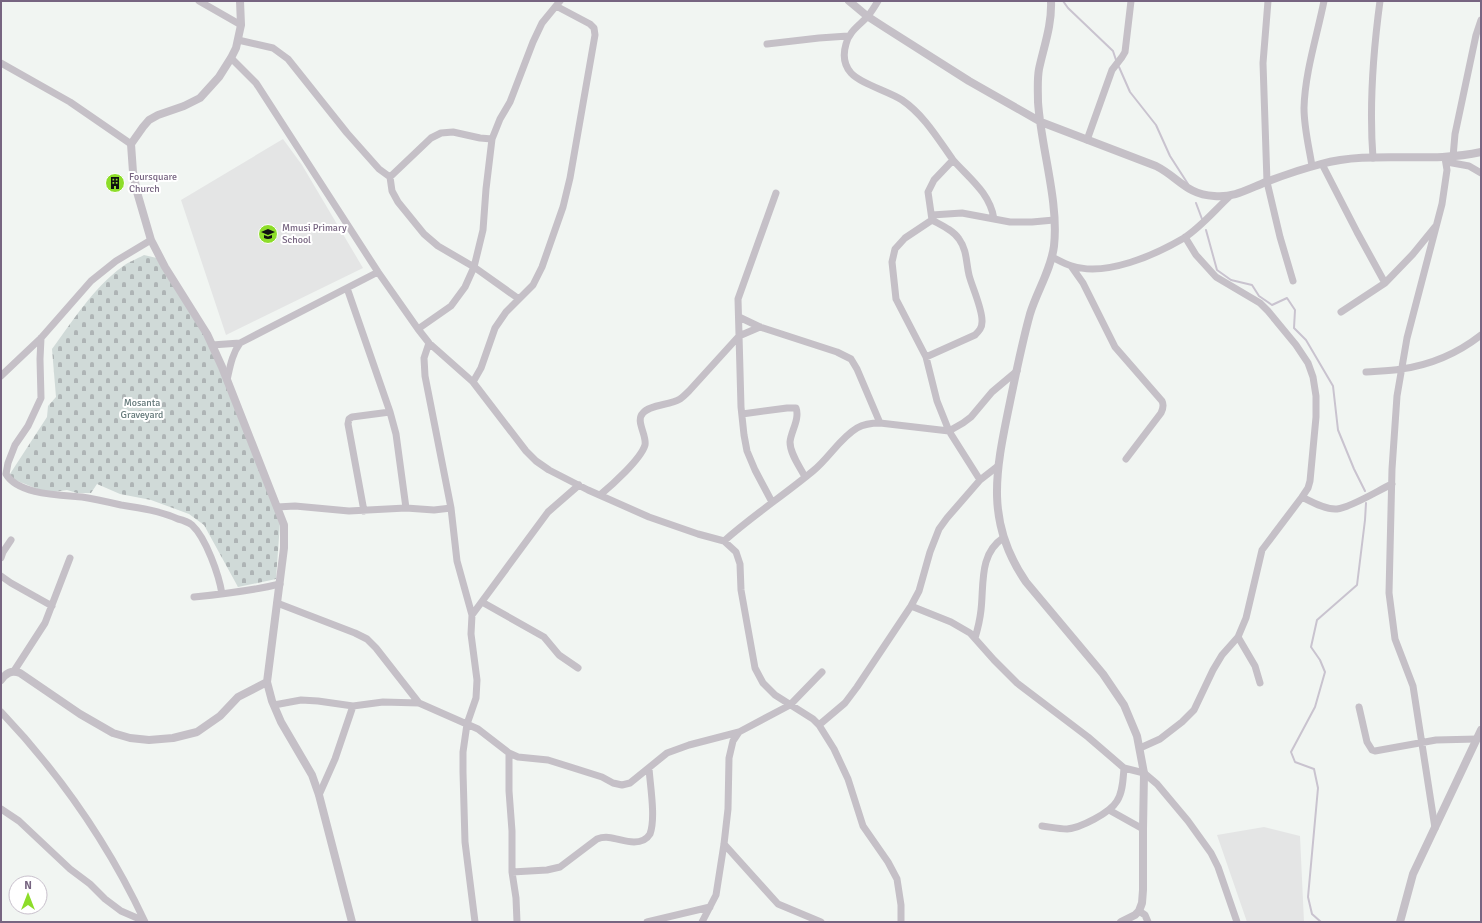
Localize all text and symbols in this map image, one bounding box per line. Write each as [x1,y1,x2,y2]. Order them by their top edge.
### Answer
place label: Foursquare Church [129,171,177,195]
building icon: Foursquare Church [104,172,126,194]
place label: Mmusi Primary School [282,222,347,246]
school or university icon: Mmusi Primary School [257,223,279,245]
park label: Mosanta Graveyard [121,397,163,421]
north arrow [8,875,48,915]
text: N [24,879,32,892]

